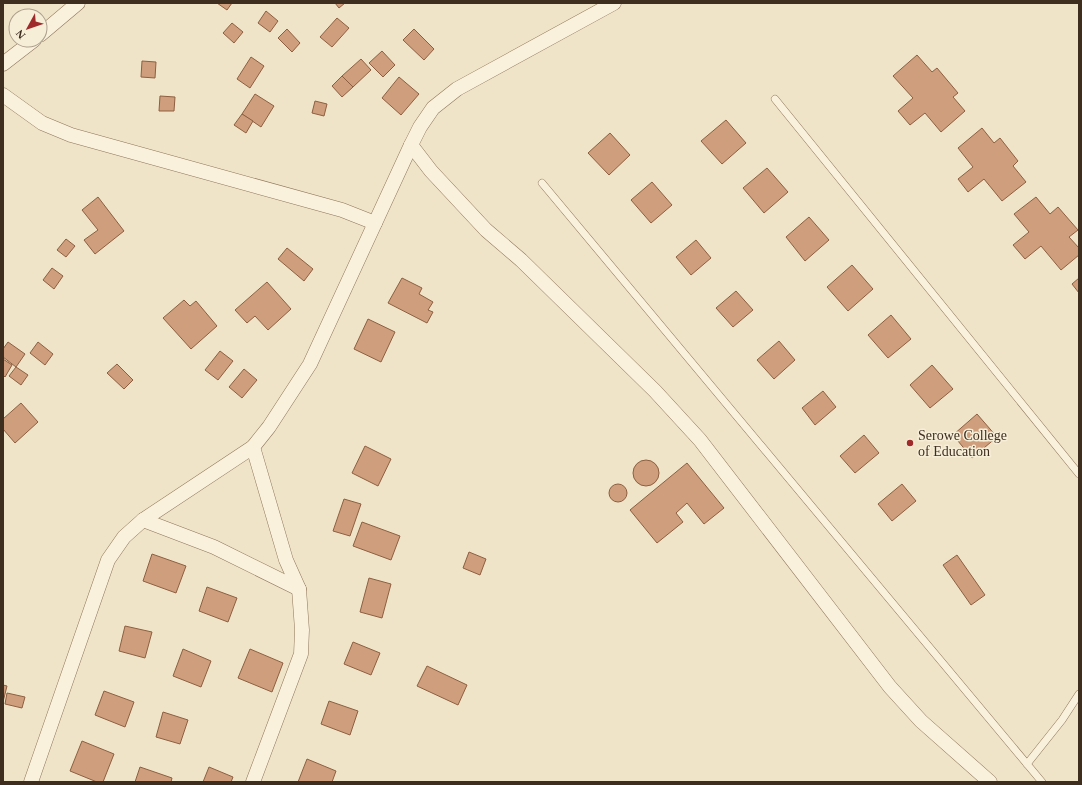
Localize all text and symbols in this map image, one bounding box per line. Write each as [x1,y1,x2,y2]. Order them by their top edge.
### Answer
north arrow [8,8,48,48]
text: N [13,27,27,41]
place label: Serowe College of Education [918,428,1007,459]
marker: Serowe College of Education [905,438,915,448]

